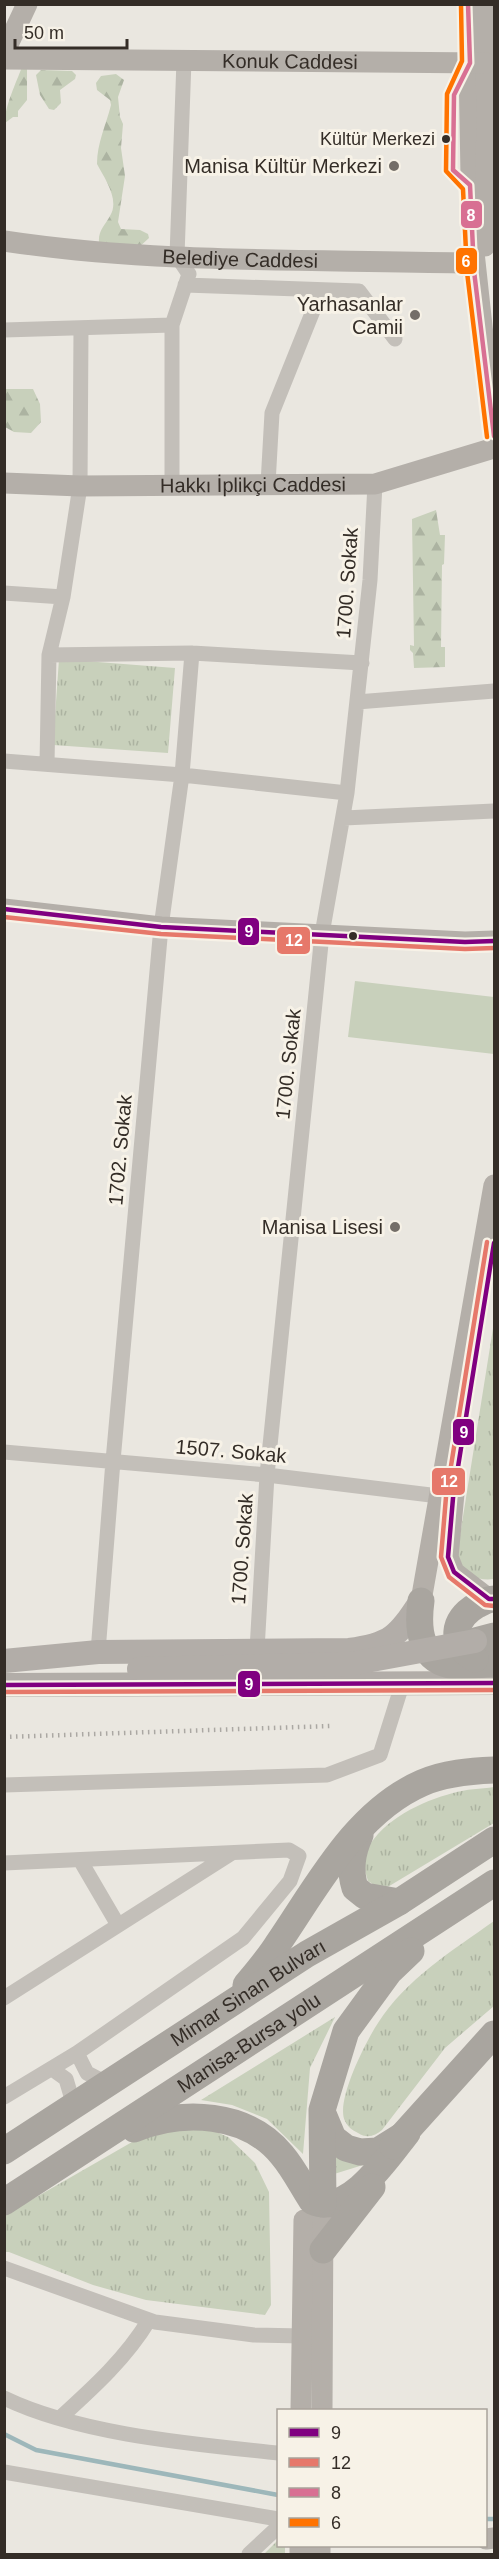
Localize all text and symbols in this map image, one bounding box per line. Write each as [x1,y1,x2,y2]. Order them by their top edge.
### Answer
scale bar [15,12,128,50]
text: 50 m [24,23,64,43]
street label: Konuk Caddesi [222,50,358,73]
place label: Kültür Merkezi [320,129,435,149]
marker: Kültür Merkezi [440,133,452,145]
place label: Manisa Kültür Merkezi [184,155,382,177]
marker: Manisa Kültür Merkezi [387,159,401,173]
line badge: 8 [460,200,483,229]
text: 8 [467,207,476,224]
street label: Belediye Caddesi [162,245,318,272]
line badge: 6 [455,247,478,275]
text: 6 [462,253,471,270]
place label: Yarhasanlar Camii [297,293,403,338]
marker: Yarhasanlar Camii [408,308,422,322]
street label: Hakkı İplikçi Caddesi [160,473,346,496]
street label: 1700. Sokak [332,526,362,639]
line badge: 9 [237,917,260,946]
text: 9 [245,923,254,940]
line badge: 12 [276,926,311,955]
unlabelled marker [347,930,359,942]
text: 12 [285,932,303,949]
street label: 1700. Sokak [271,1007,305,1120]
street label: 1702. Sokak [104,1093,136,1206]
place label: Manisa Lisesi [262,1216,383,1238]
marker: Manisa Lisesi [388,1220,402,1234]
line badge: 9 [452,1418,475,1446]
text: 9 [460,1424,469,1441]
street label: 1507. Sokak [175,1435,288,1467]
line badge: 12 [431,1467,466,1496]
text: 12 [440,1473,458,1490]
street label: 1700. Sokak [227,1492,257,1605]
line badge: 9 [237,1670,261,1698]
text: 9 [245,1676,254,1693]
street label: Mimar Sinan Bulvarı [166,1935,330,2051]
street label: Manisa-Bursa yolu [173,1988,324,2097]
legend [277,2409,487,2547]
text: 9 [331,2423,341,2443]
text: 12 [331,2453,351,2473]
text: 8 [331,2483,341,2503]
text: 6 [331,2513,341,2533]

